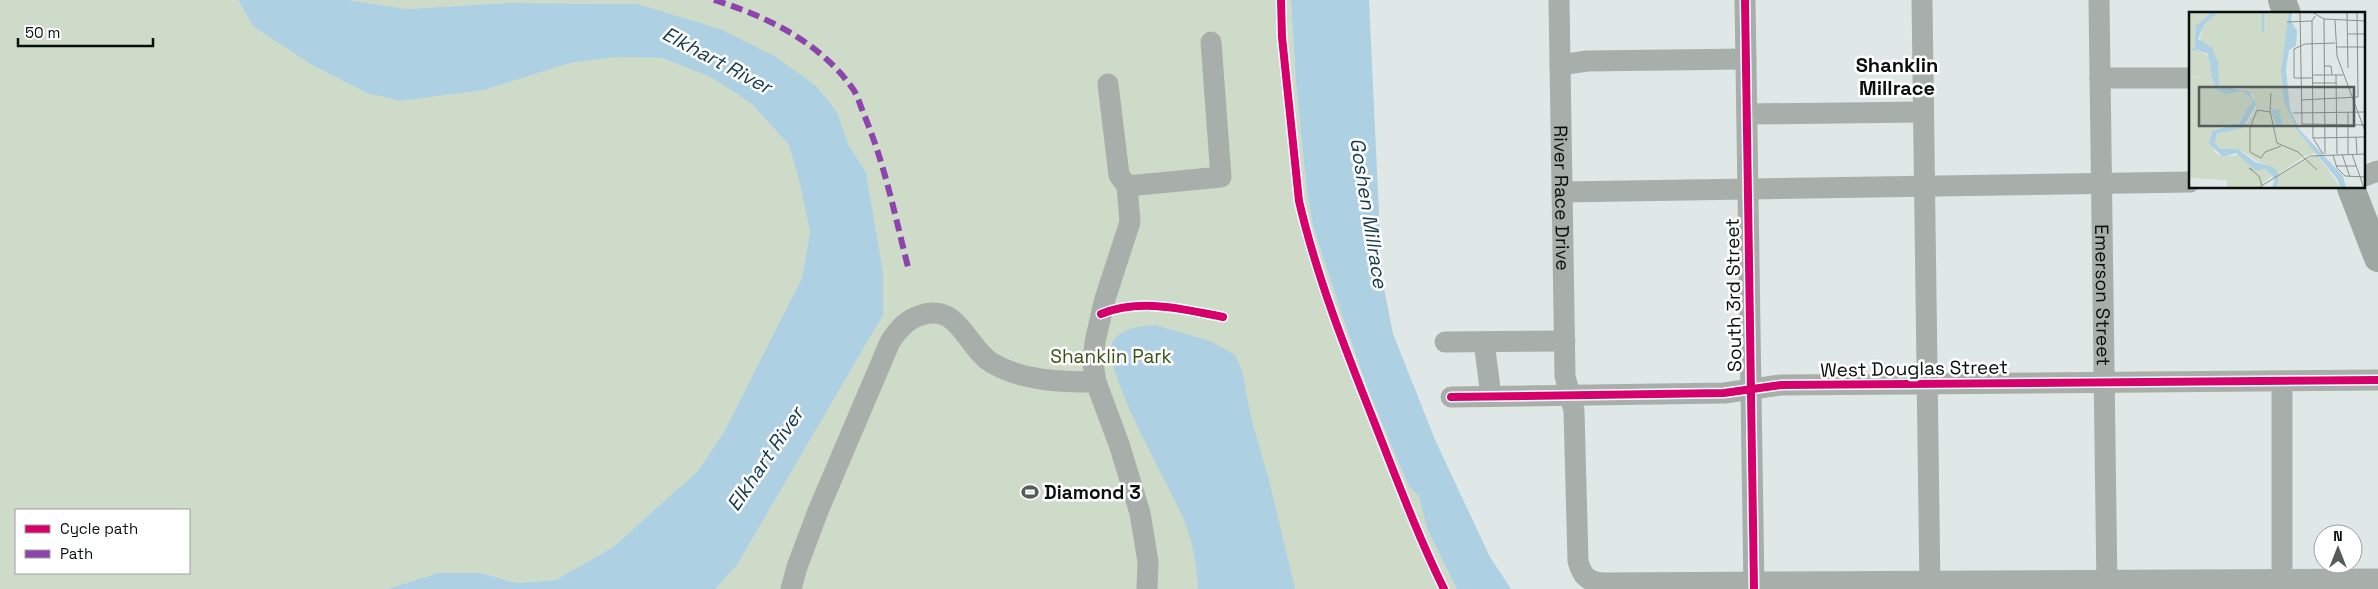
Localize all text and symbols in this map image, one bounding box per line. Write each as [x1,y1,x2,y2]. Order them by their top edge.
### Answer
inset map [2189,12,2366,189]
scale bar [18,15,152,47]
water label: Elkhart River [658,20,778,101]
text: 50 m [25,23,60,42]
district label: Shanklin Millrace [1856,52,1938,101]
street label: River Race Drive [1548,125,1575,271]
water label: Goshen Millrace [1344,136,1394,291]
street label: South 3rd Street [1720,218,1747,372]
street label: Emerson Street [2089,224,2116,366]
park label: Shanklin Park [1050,344,1172,369]
street label: West Douglas Street [1820,354,2008,383]
water label: Elkhart River [721,400,811,516]
place label: Diamond 3 [1044,480,1141,505]
sports icon: Diamond 3 [1020,482,1040,502]
legend [15,509,190,574]
text: Cycle path [60,519,138,538]
north arrow [2313,524,2363,574]
text: N [2333,527,2343,545]
text: Path [60,544,93,563]

